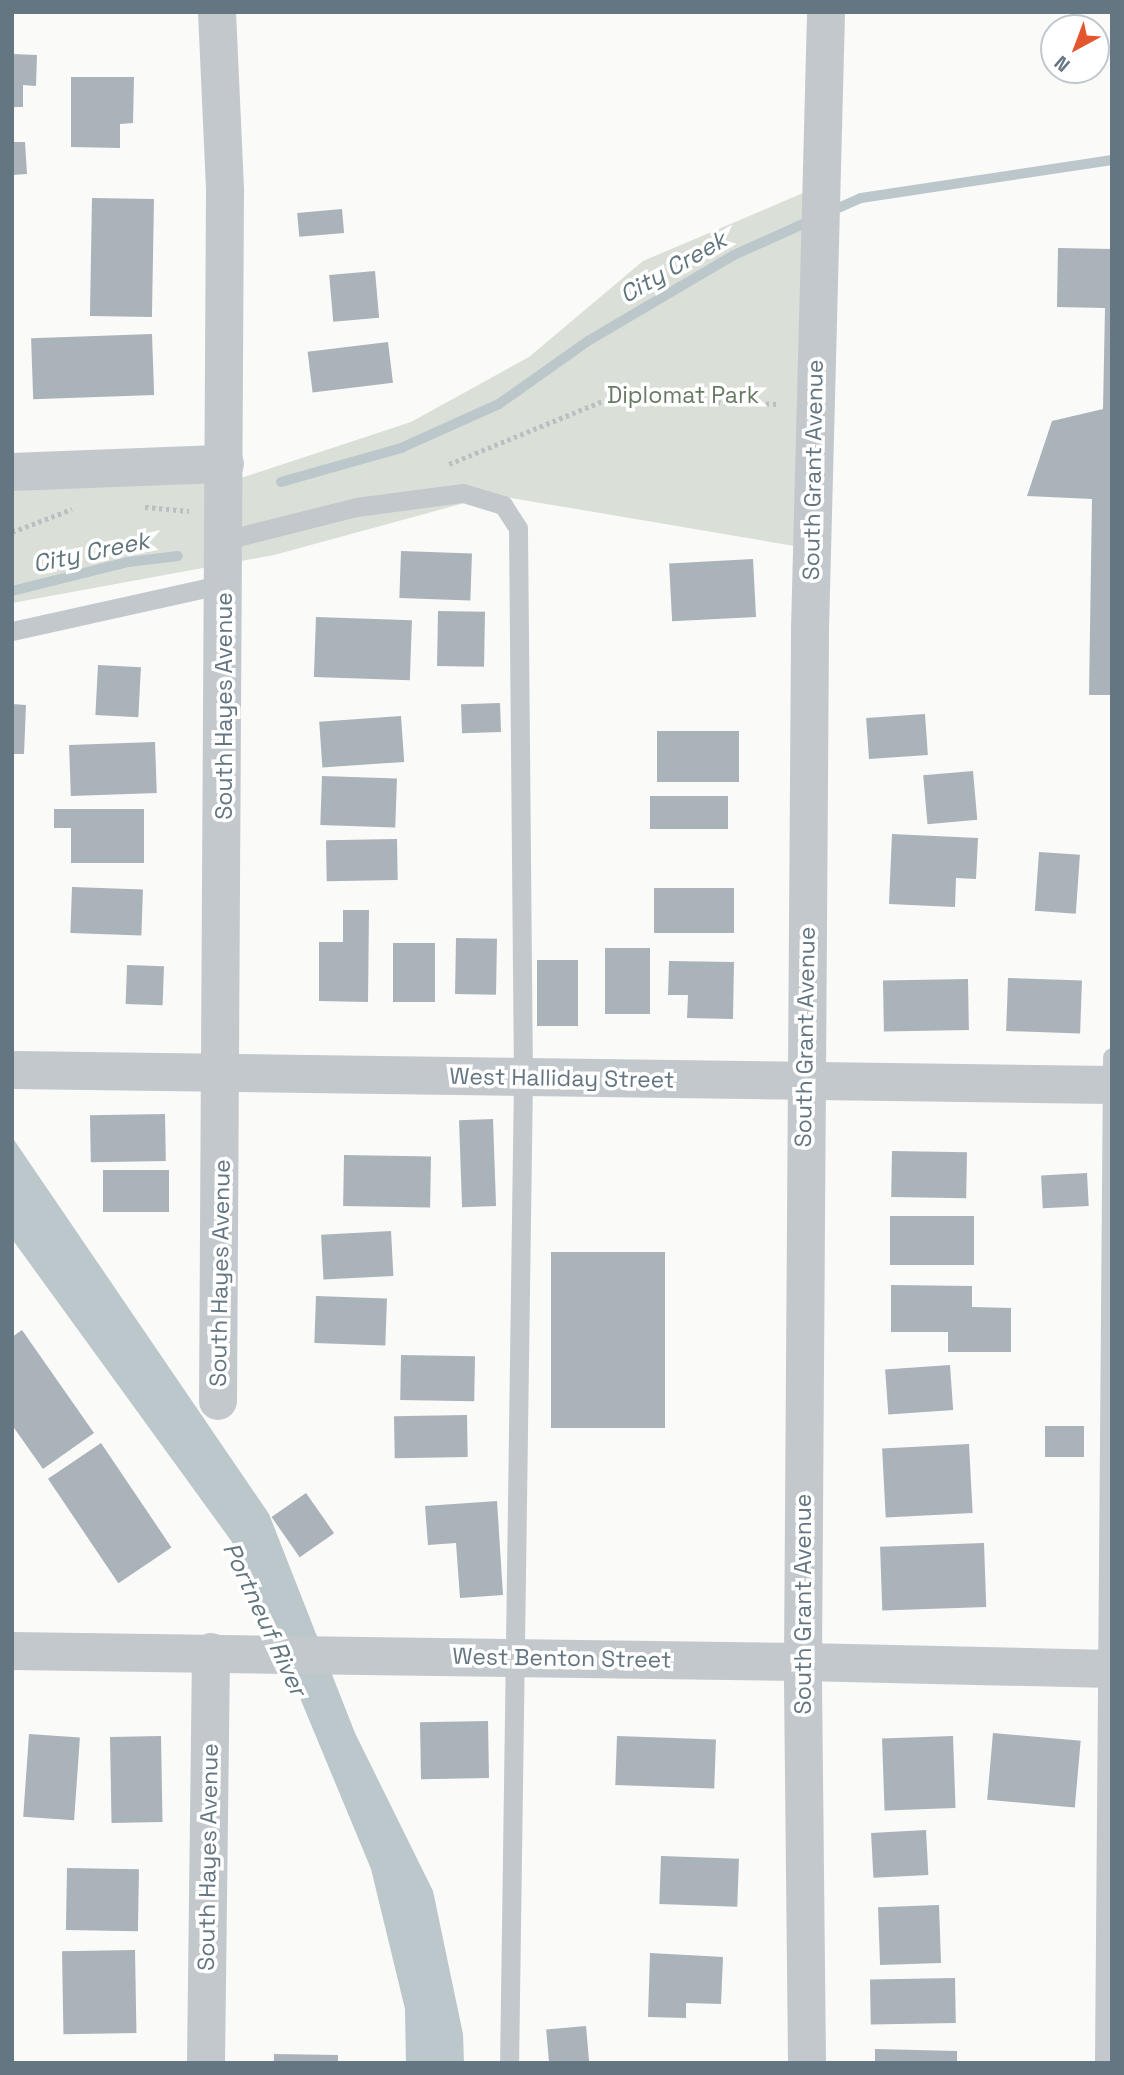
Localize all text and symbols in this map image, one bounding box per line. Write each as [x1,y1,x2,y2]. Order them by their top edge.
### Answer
north arrow [1040,14,1110,84]
text: N [1049,50,1075,77]
water label: City Creek [614,225,732,309]
street label: South Grant Avenue [797,359,829,581]
park label: Diplomat Park [607,381,759,409]
water label: City Creek [30,526,152,578]
street label: South Hayes Avenue [210,592,238,820]
street label: South Grant Avenue [789,926,821,1148]
street label: West Halliday Street [449,1062,675,1094]
street label: South Hayes Avenue [204,1159,236,1387]
street label: South Grant Avenue [789,1493,817,1715]
water label: Portneuf River [217,1538,313,1700]
street label: West Benton Street [452,1642,672,1674]
street label: South Hayes Avenue [192,1743,224,1971]

